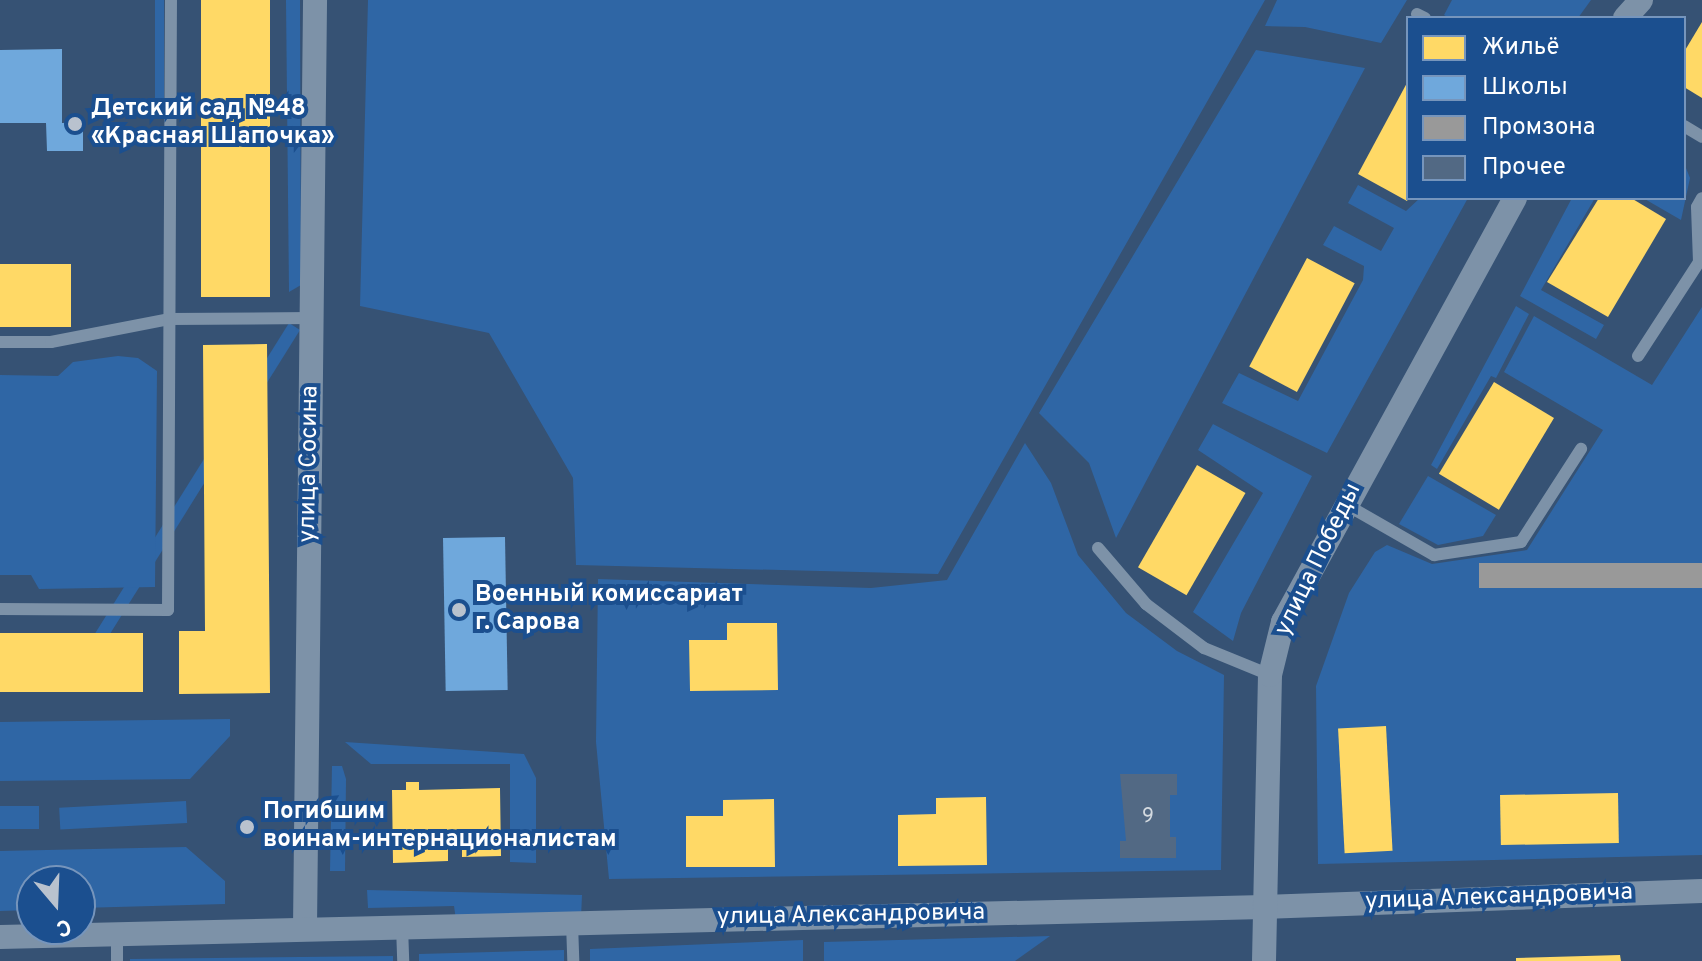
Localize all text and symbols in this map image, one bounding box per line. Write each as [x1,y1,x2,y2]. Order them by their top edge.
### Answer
legend [1406,16,1686,200]
text: Жильё [1482,33,1559,63]
text: Школы [1482,73,1568,103]
place label: Детский сад №48 «Красная Шапочка» [91,96,335,152]
text: Промзона [1482,113,1595,143]
marker: Детский сад №48 «Красная Шапочка» [66,115,84,133]
text: Прочее [1482,153,1566,183]
street label: улица Сосина [294,385,326,543]
street label: улица Победы [1270,479,1368,641]
place label: Военный комиссариат г. Сарова [475,582,743,638]
marker: Военный комиссариат г. Сарова [450,601,468,619]
place label: Погибшим воинам-интернационалистам [263,799,617,855]
house number: 9 [1142,805,1154,829]
marker: Погибшим воинам-интернационалистам [238,818,256,836]
north arrow [16,865,96,945]
street label: улица Александровича [1364,879,1634,917]
street label: улица Александровича [716,899,986,933]
text: С [52,911,74,941]

